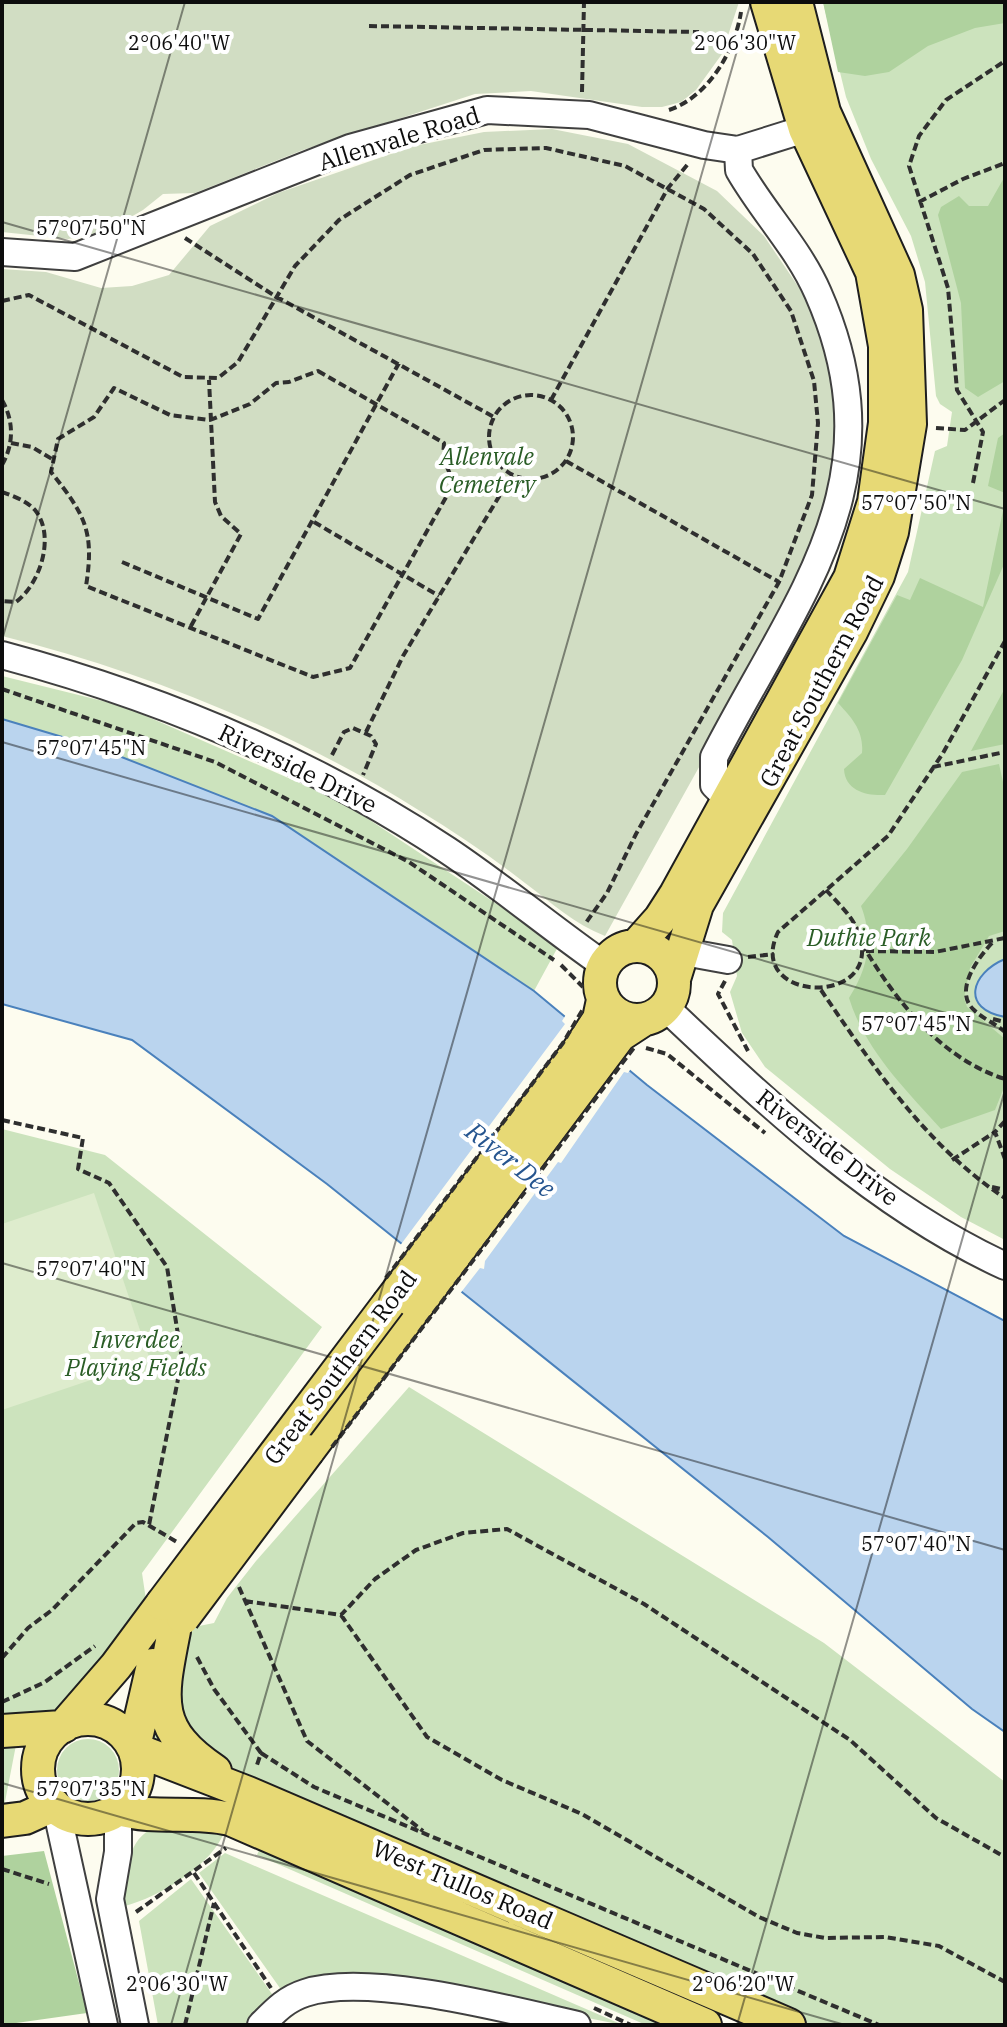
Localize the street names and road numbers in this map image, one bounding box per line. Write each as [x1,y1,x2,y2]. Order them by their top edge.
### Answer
street label: Allenvale Road [314,98,484,178]
street label: Great Southern Road [752,570,890,792]
street label: Riverside Drive [213,716,383,820]
street label: Riverside Drive [750,1081,906,1213]
street label: Great Southern Road [256,1263,424,1471]
street label: West Tullos Road [368,1832,558,1936]

